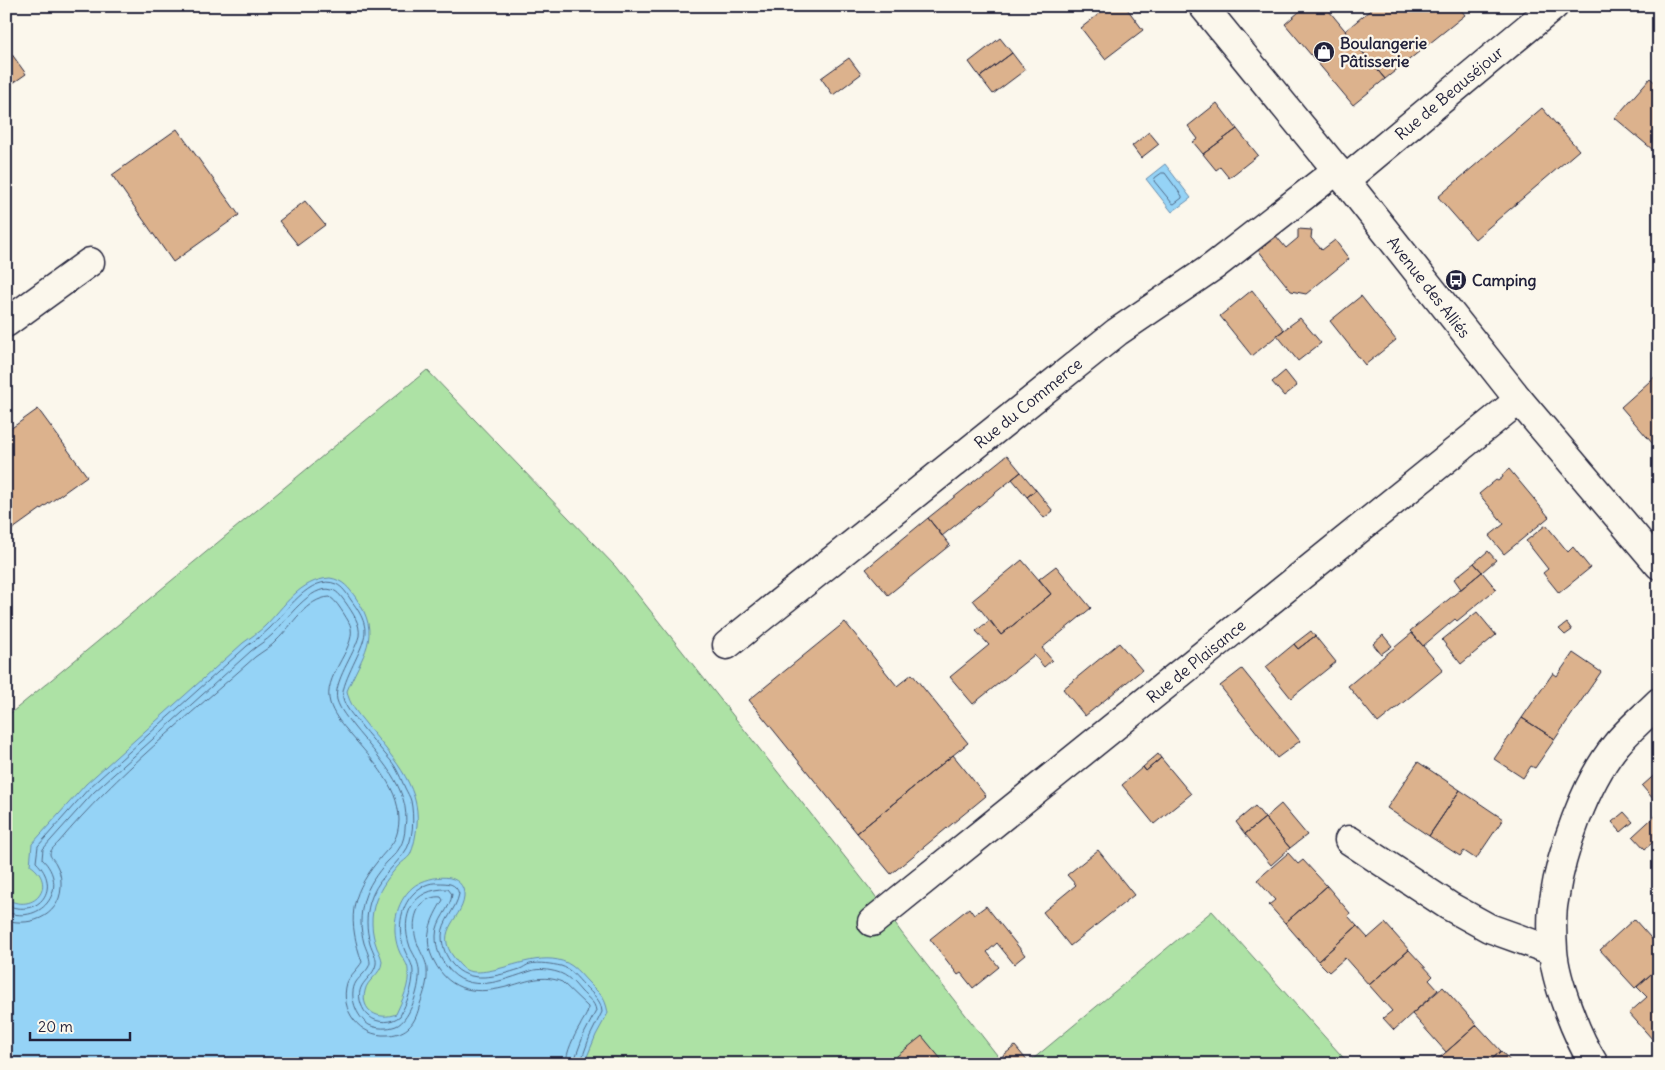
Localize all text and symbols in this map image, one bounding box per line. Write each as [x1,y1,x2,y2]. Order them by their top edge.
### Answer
place label: Boulangerie Pâtisserie [1340,33,1427,71]
shop icon: Boulangerie Pâtisserie [1312,40,1336,64]
street label: Rue de Beauséjour [1391,42,1508,144]
street label: Avenue des Alliés [1383,232,1475,342]
bus stop icon: Camping [1444,268,1468,292]
place label: Camping [1472,270,1537,291]
street label: Rue du Commerce [970,353,1086,453]
street label: Rue de Plaisance [1142,615,1250,707]
scale bar [30,1010,130,1042]
text: 20 m [38,1017,73,1036]

